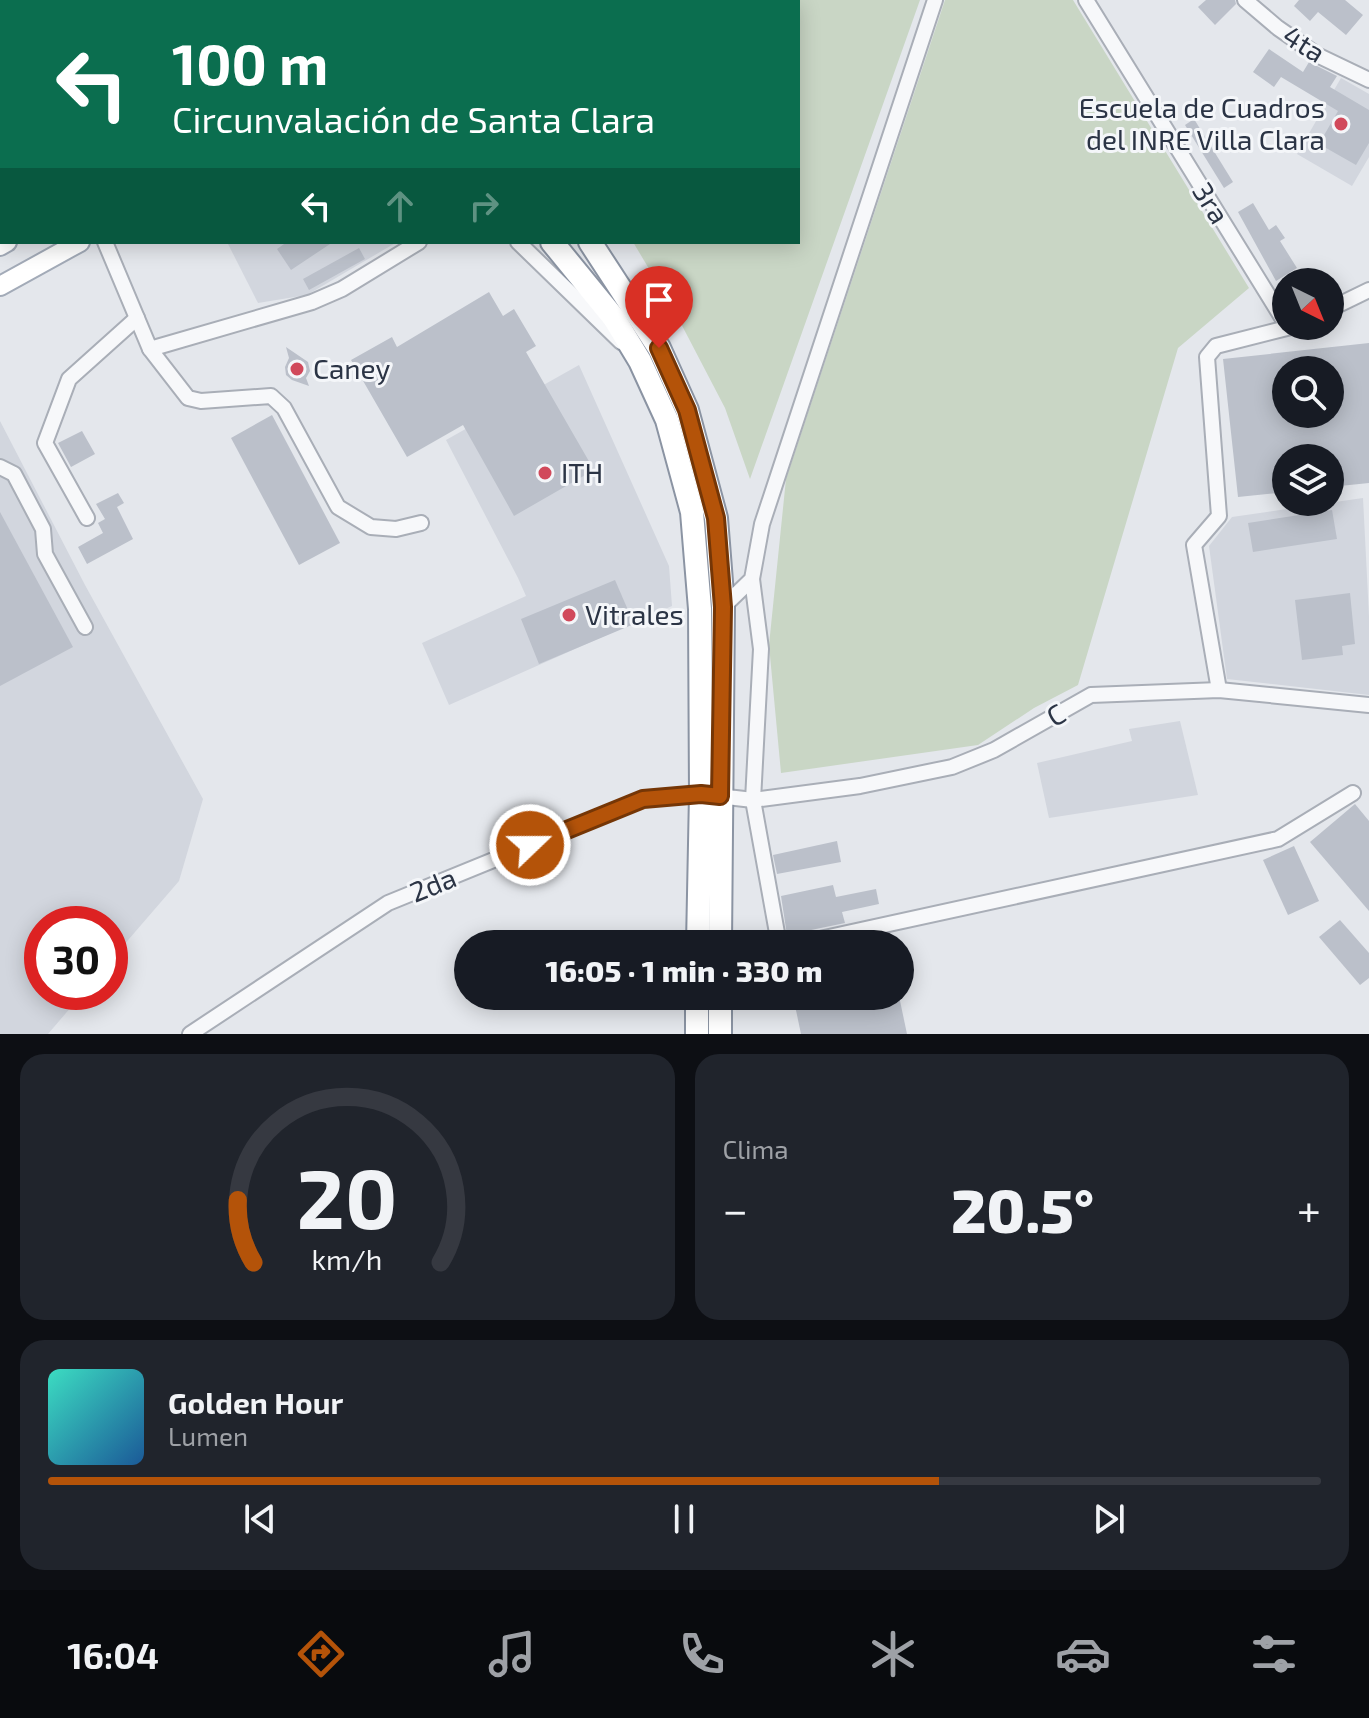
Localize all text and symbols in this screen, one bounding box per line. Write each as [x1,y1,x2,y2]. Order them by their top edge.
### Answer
street label: 4ta [1277,17,1332,69]
text: 100 m [172,29,328,96]
icon: left [40,32,144,136]
place label: Escuela de Cuadros del INRE Villa Clara [1079,90,1325,156]
text: Circunvalación de Santa Clara [172,97,655,140]
marker: Escuela de Cuadros del INRE Villa Clara [1332,115,1350,133]
street label: 3ra [1186,176,1237,229]
icon: left [294,184,338,228]
icon: ahead [378,184,422,228]
icon: right [462,184,506,228]
pin [625,266,693,348]
north arrow [1272,268,1344,340]
map controls [1272,268,1344,516]
icon: arrive [637,278,681,322]
place label: Caney [313,351,391,385]
button: search [1272,356,1344,428]
marker: Caney [288,360,306,378]
button: layers [1272,444,1344,516]
place label: ITH [561,455,603,489]
marker: ITH [536,464,554,482]
place label: Vitrales [585,597,684,631]
marker: Vitrales [560,606,578,624]
street label: C [1040,695,1071,733]
position arrow [488,803,572,887]
street label: 2da [404,859,461,909]
speed limit sign: 30 [24,906,128,1010]
text: 16:05 · 1 min · 330 m [546,952,822,988]
text: Clima [723,1133,789,1164]
text: 20 [297,1146,398,1246]
text: 20.5° [951,1173,1094,1245]
text: − [723,1182,748,1235]
text: + [1297,1182,1321,1235]
text: km/h [312,1241,383,1276]
text: Golden Hour [168,1384,343,1420]
text: Lumen [168,1420,248,1451]
icon: previous [238,1497,282,1541]
icon: pause [662,1497,706,1541]
icon: next [1087,1497,1131,1541]
icon: directions [293,1626,349,1682]
icon: music [484,1626,540,1682]
icon: phone [674,1626,730,1682]
icon: climate [865,1626,921,1682]
icon: car [1055,1626,1111,1682]
icon: filters [1246,1626,1302,1682]
text: 16:04 [67,1633,159,1676]

